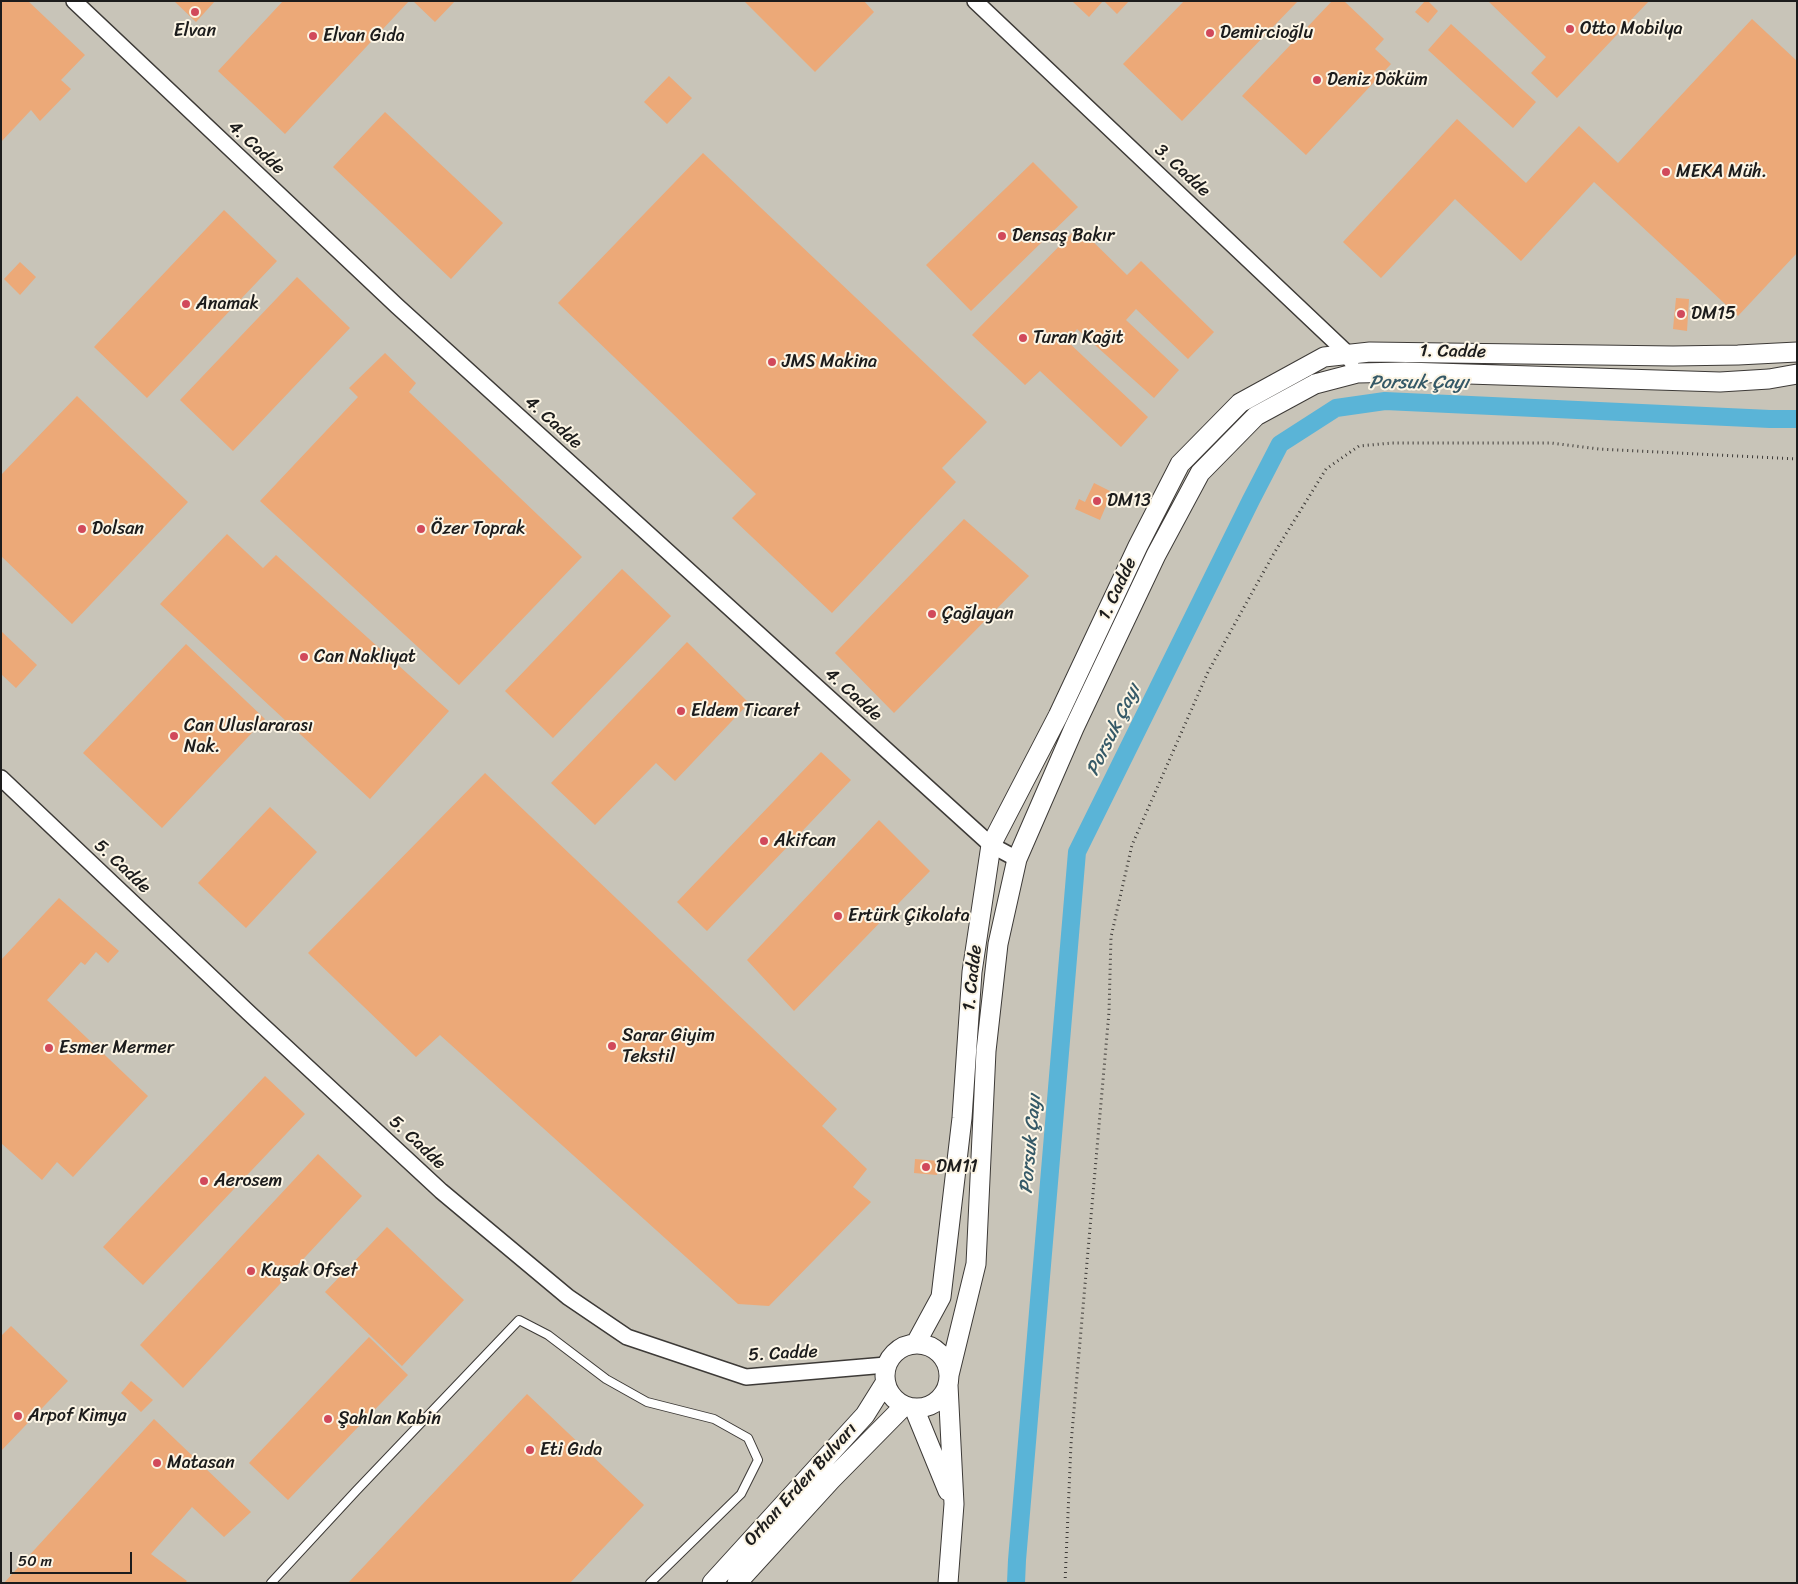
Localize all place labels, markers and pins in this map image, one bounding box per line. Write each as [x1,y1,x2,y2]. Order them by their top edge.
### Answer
marker: Elvan [189,6,201,18]
place label: Otto Mobilya [1580,18,1682,40]
place label: Elvan [174,20,216,42]
place label: Demircioğlu [1220,22,1313,44]
marker: Otto Mobilya [1564,23,1576,35]
place label: Elvan Gıda [323,25,405,47]
marker: Demircioğlu [1204,27,1216,39]
marker: Elvan Gıda [307,30,319,42]
place label: Deniz Döküm [1327,69,1428,91]
marker: Deniz Döküm [1311,74,1323,86]
place label: MEKA Müh. [1676,161,1767,183]
marker: MEKA Müh. [1660,166,1672,178]
place label: Densaş Bakır [1012,225,1114,247]
marker: Densaş Bakır [996,230,1008,242]
place label: Anamak [196,293,259,315]
marker: Anamak [180,298,192,310]
place label: DM15 [1691,303,1736,325]
marker: DM15 [1675,308,1687,320]
place label: Turan Kağıt [1033,327,1124,349]
marker: Turan Kağıt [1017,332,1029,344]
place label: JMS Makina [782,351,877,373]
marker: JMS Makina [766,356,778,368]
place label: DM13 [1107,490,1151,512]
marker: DM13 [1091,495,1103,507]
place label: Dolsan [92,518,144,540]
place label: Özer Toprak [431,518,526,540]
marker: Dolsan [76,523,88,535]
marker: Özer Toprak [415,523,427,535]
place label: Çağlayan [942,603,1014,625]
marker: Çağlayan [926,608,938,620]
place label: Can Nakliyat [314,646,416,668]
marker: Can Nakliyat [298,651,310,663]
place label: Eldem Ticaret [691,700,800,722]
marker: Eldem Ticaret [675,705,687,717]
place label: Can Uluslararası Nak. [184,715,313,758]
marker: Can Uluslararası Nak. [168,730,180,742]
place label: Akifcan [774,830,836,852]
marker: Akifcan [758,835,770,847]
place label: Ertürk Çikolata [848,905,970,927]
marker: Ertürk Çikolata [832,910,844,922]
place label: Sarar Giyim Tekstil [622,1025,715,1068]
place label: Esmer Mermer [59,1037,174,1059]
marker: Sarar Giyim Tekstil [606,1040,618,1052]
marker: Esmer Mermer [43,1042,55,1054]
place label: DM11 [936,1156,978,1178]
marker: DM11 [920,1161,932,1173]
place label: Aerosem [214,1170,282,1192]
marker: Aerosem [198,1175,210,1187]
place label: Kuşak Ofset [261,1260,358,1282]
marker: Kuşak Ofset [245,1265,257,1277]
place label: Arpof Kimya [28,1405,126,1427]
place label: Şahlan Kabin [338,1408,441,1430]
marker: Arpof Kimya [12,1410,24,1422]
marker: Şahlan Kabin [322,1413,334,1425]
place label: Eti Gıda [540,1439,602,1461]
marker: Eti Gıda [524,1444,536,1456]
place label: Matasan [167,1452,235,1474]
marker: Matasan [151,1457,163,1469]

